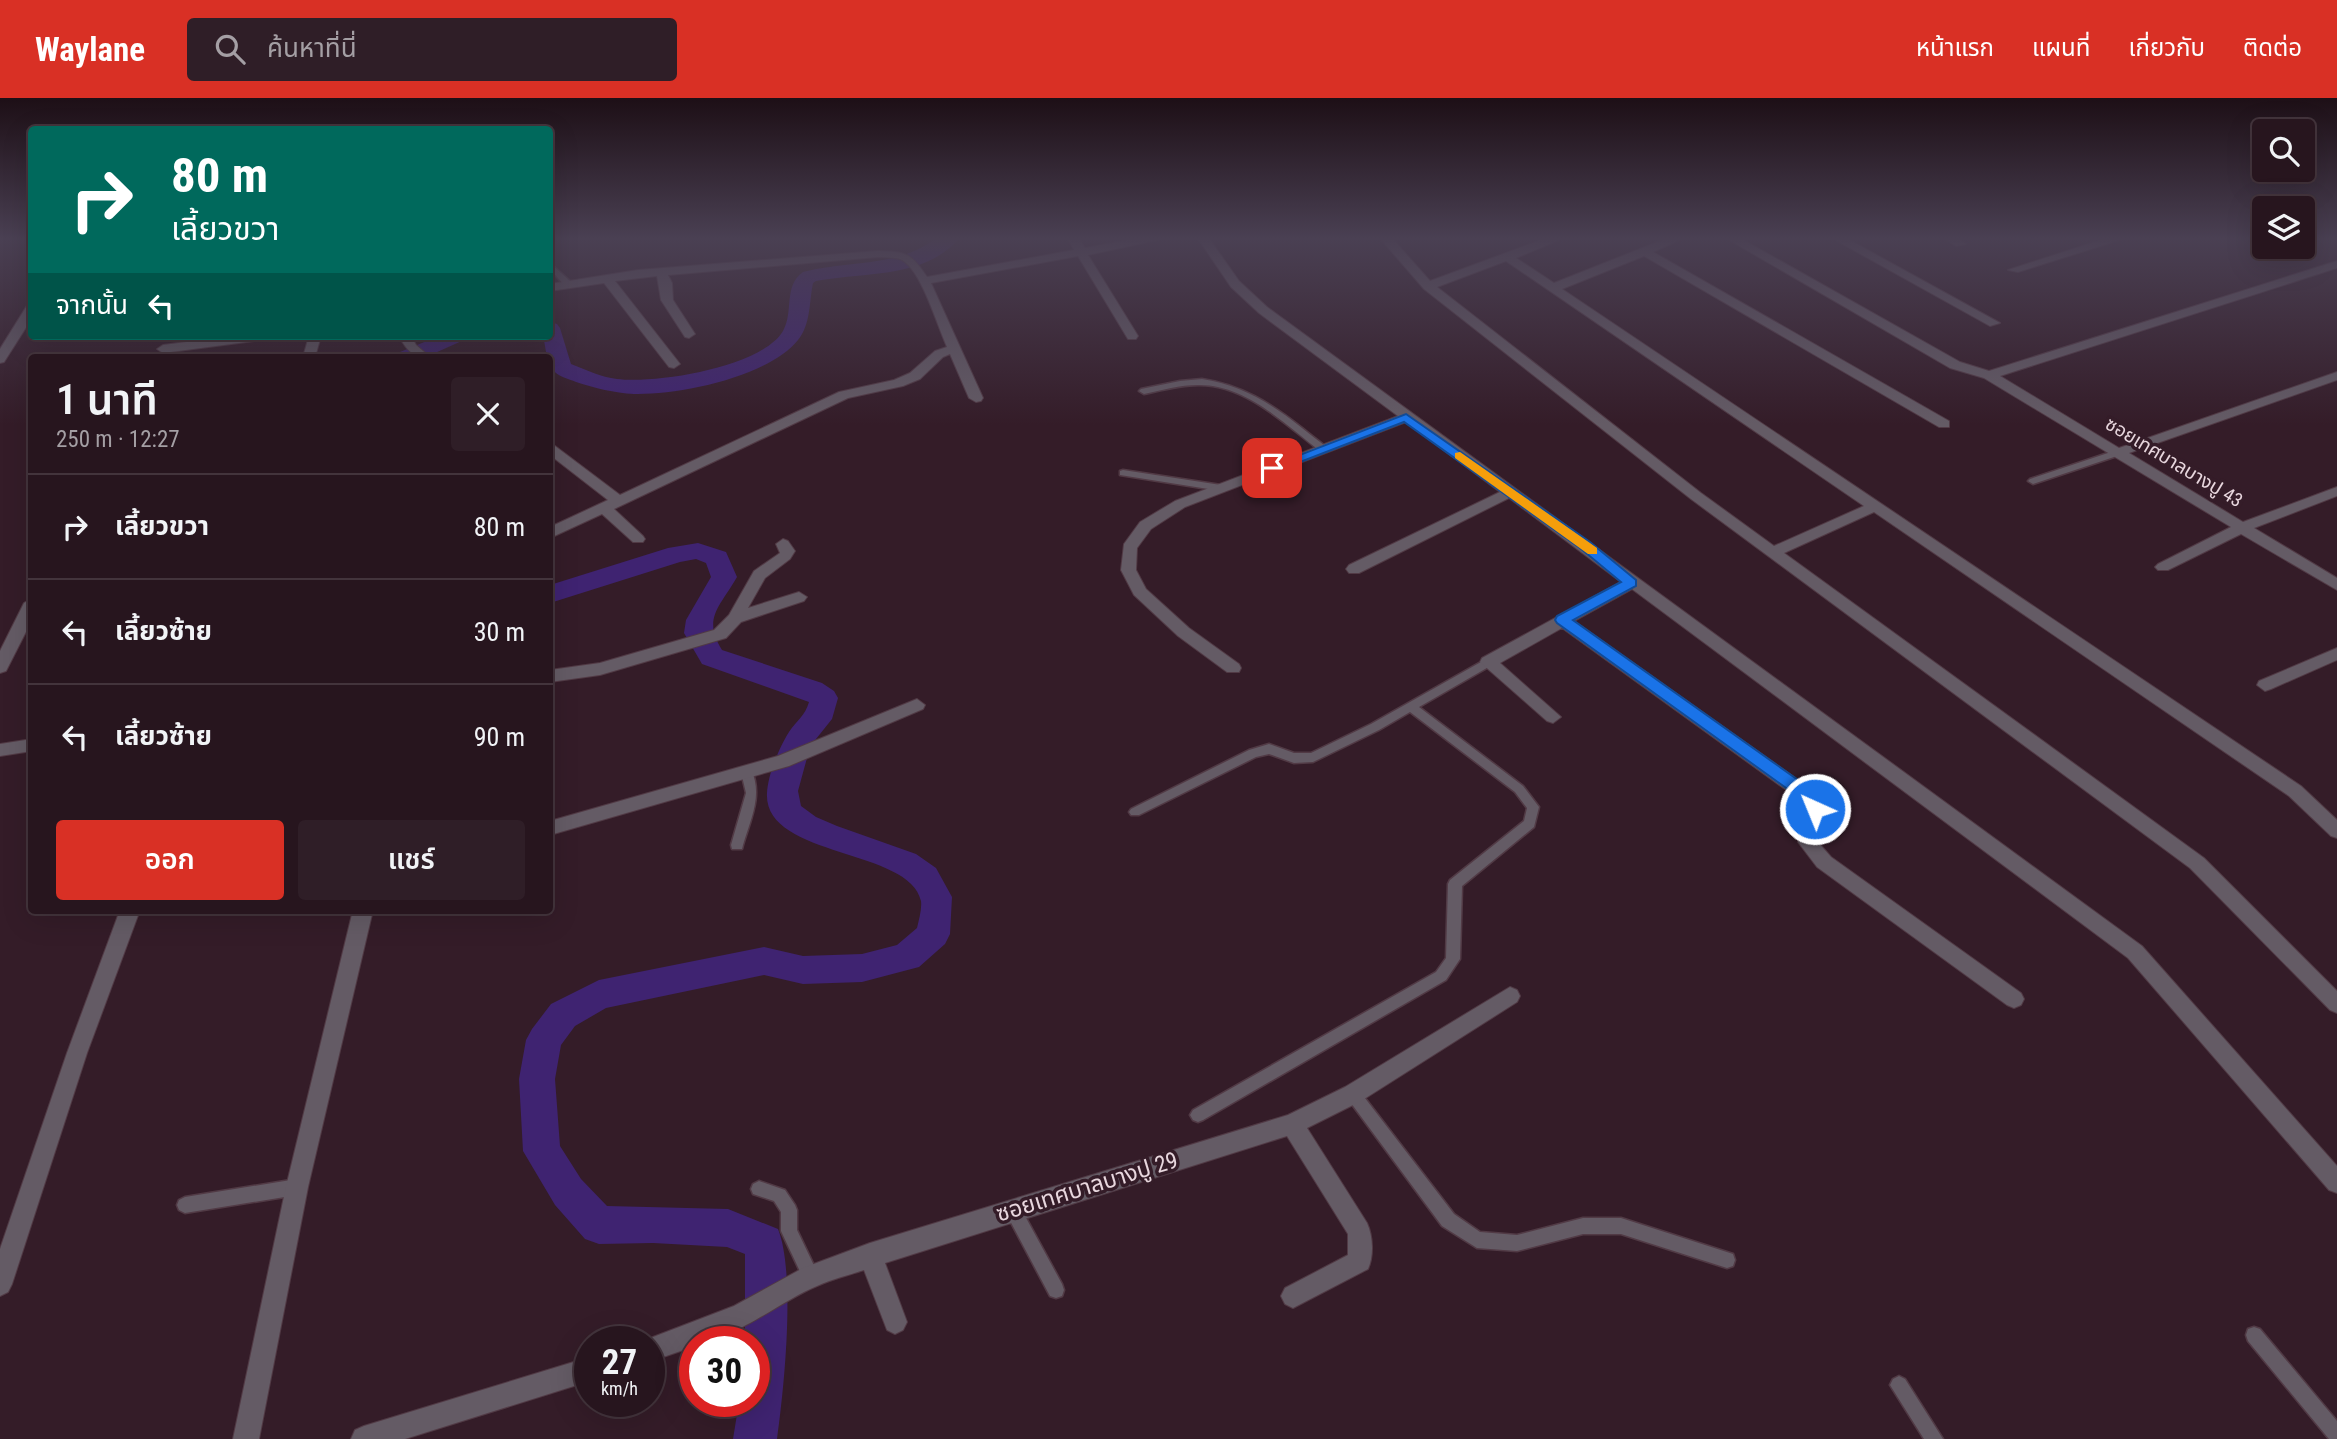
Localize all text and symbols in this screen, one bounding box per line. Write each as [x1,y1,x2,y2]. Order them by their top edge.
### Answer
search box [187,18,677,81]
text: Waylane [35,30,145,69]
icon: search [211,30,249,68]
text: ค้นหาที่นี่ [267,33,357,63]
text: หน้าแรก [1916,34,1994,62]
text: แผนที่ [2032,34,2090,62]
text: เกี่ยวกับ [2128,34,2205,62]
text: ติดต่อ [2243,34,2302,62]
map controls [2252,119,2315,259]
button: search [2252,119,2315,182]
text: 80 m [171,147,268,204]
icon: right [56,154,147,245]
button: layers [2252,196,2315,259]
text: เลี้ยวขวา [171,210,279,248]
icon: left [142,287,180,325]
text: จากนั้น [56,290,128,320]
text: 1 นาที [56,375,158,424]
button: close [451,377,525,451]
street label: ซอยเทศบาลบางปู 43 [2101,412,2247,513]
text: 250 m · 12:27 [56,426,180,453]
pin [1242,438,1302,498]
icon: arrive [1253,449,1291,487]
icon: right [56,508,94,546]
text: เลี้ยวขวา [115,511,209,541]
text: 80 m [474,512,525,542]
icon: left [56,613,94,651]
text: เลี้ยวซ้าย [115,616,212,646]
text: 30 m [474,617,525,647]
icon: left [56,718,94,756]
text: เลี้ยวซ้าย [115,721,212,751]
text: 90 m [474,722,525,752]
position arrow [1778,772,1852,846]
button: ออก [56,820,284,900]
button: แชร์ [298,820,525,900]
street label: ซอยเทศบาลบางปู 29 [993,1146,1181,1228]
speed limit sign: 30 [679,1326,770,1417]
text: 27 [602,1342,637,1383]
text: km/h [601,1378,638,1399]

